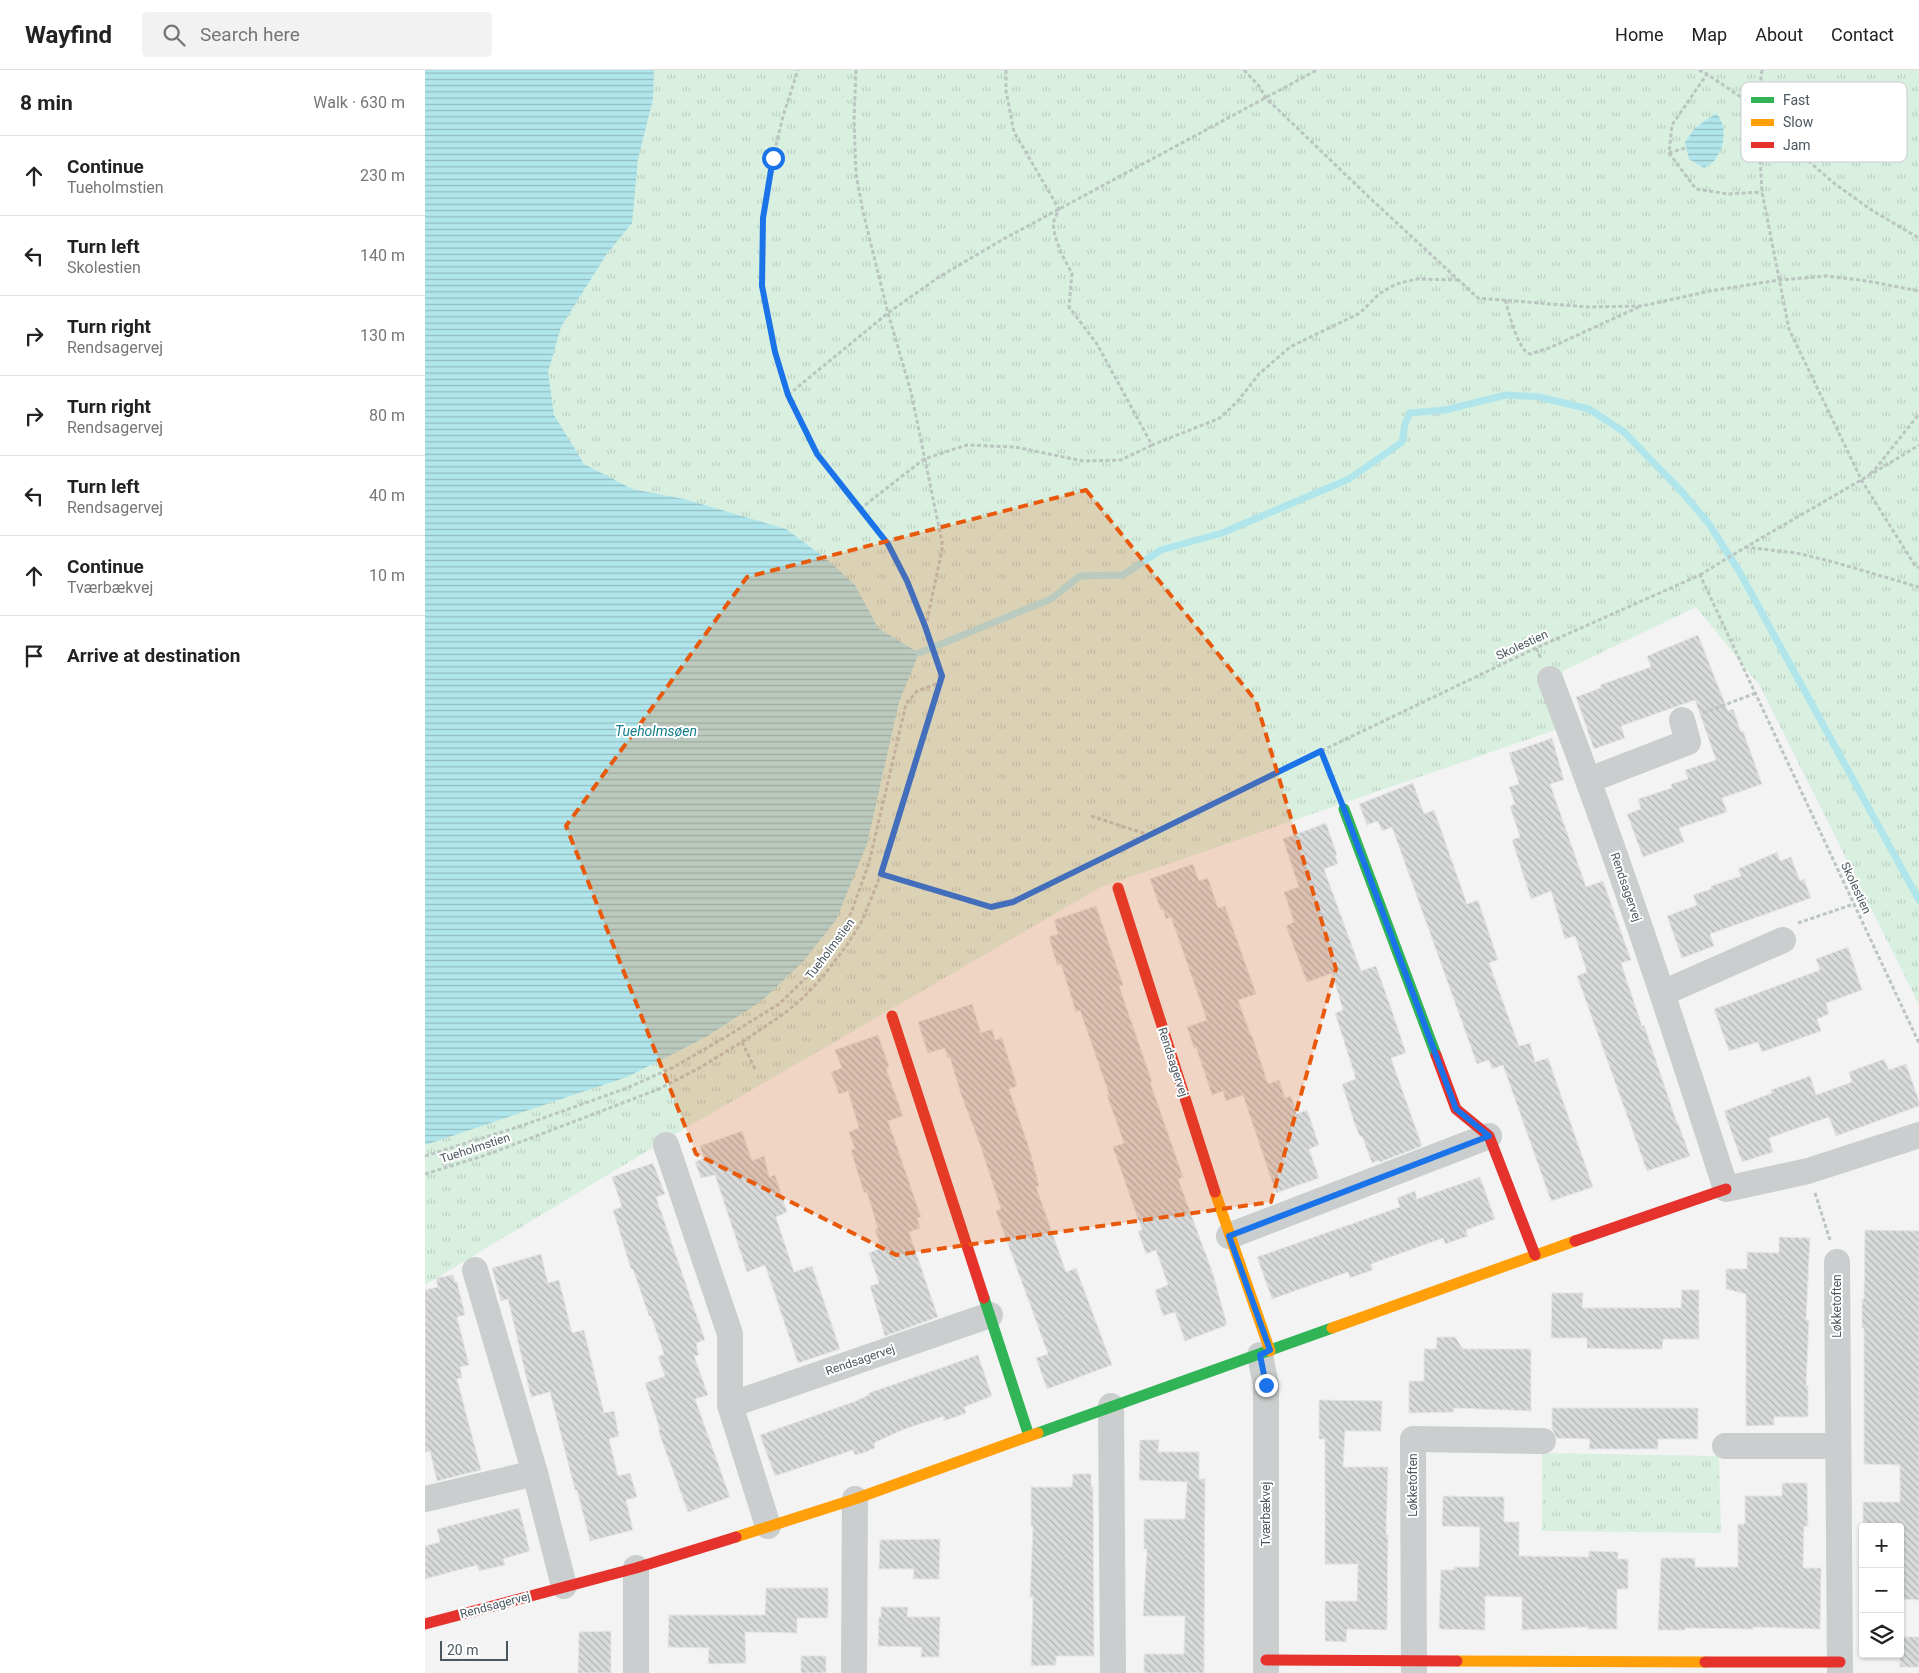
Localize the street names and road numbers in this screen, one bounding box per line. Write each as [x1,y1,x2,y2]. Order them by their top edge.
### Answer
street label: Skolestien [1494,627,1550,663]
street label: Rendsagervej [1608,851,1644,923]
street label: Skolestien [1838,860,1874,916]
street label: Tueholmstien [803,916,857,982]
street label: Rendsagervej [1155,1026,1191,1099]
street label: Tueholmstien [438,1130,512,1166]
street label: Løkketoften [1830,1274,1844,1338]
street label: Rendsagervej [824,1342,896,1378]
street label: Løkketoften [1406,1453,1420,1517]
street label: Tværbækvej [1259,1482,1273,1546]
street label: Rendsagervej [458,1589,532,1621]

